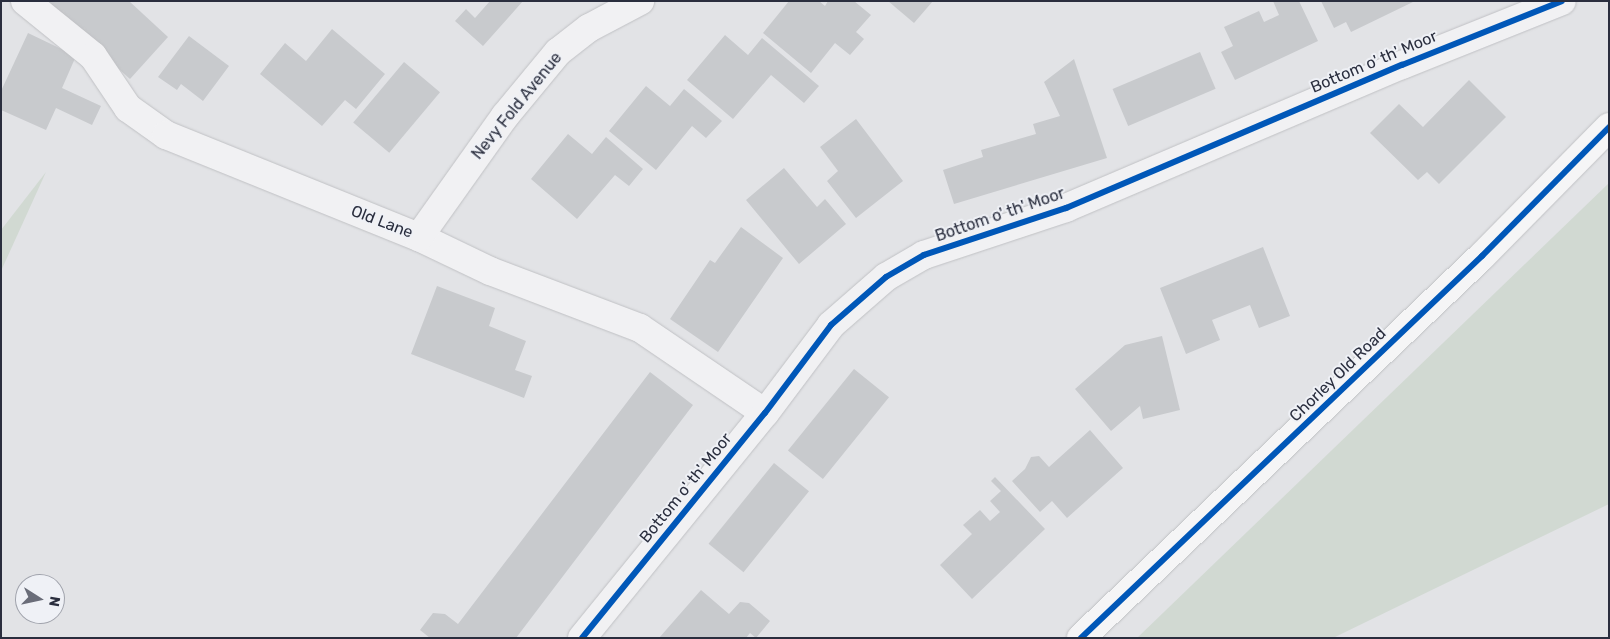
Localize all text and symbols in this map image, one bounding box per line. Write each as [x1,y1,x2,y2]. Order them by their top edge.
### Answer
street label: Bottom o' th' Moor [1308,27,1440,97]
street label: Nevy Fold Avenue [468,48,566,164]
street label: Bottom o' th' Moor [933,184,1067,246]
street label: Old Lane [348,201,416,243]
street label: Chorley Old Road [1286,324,1390,426]
street label: Bottom o' th' Moor [636,429,736,547]
north arrow [15,574,65,624]
text: N [45,595,64,608]

